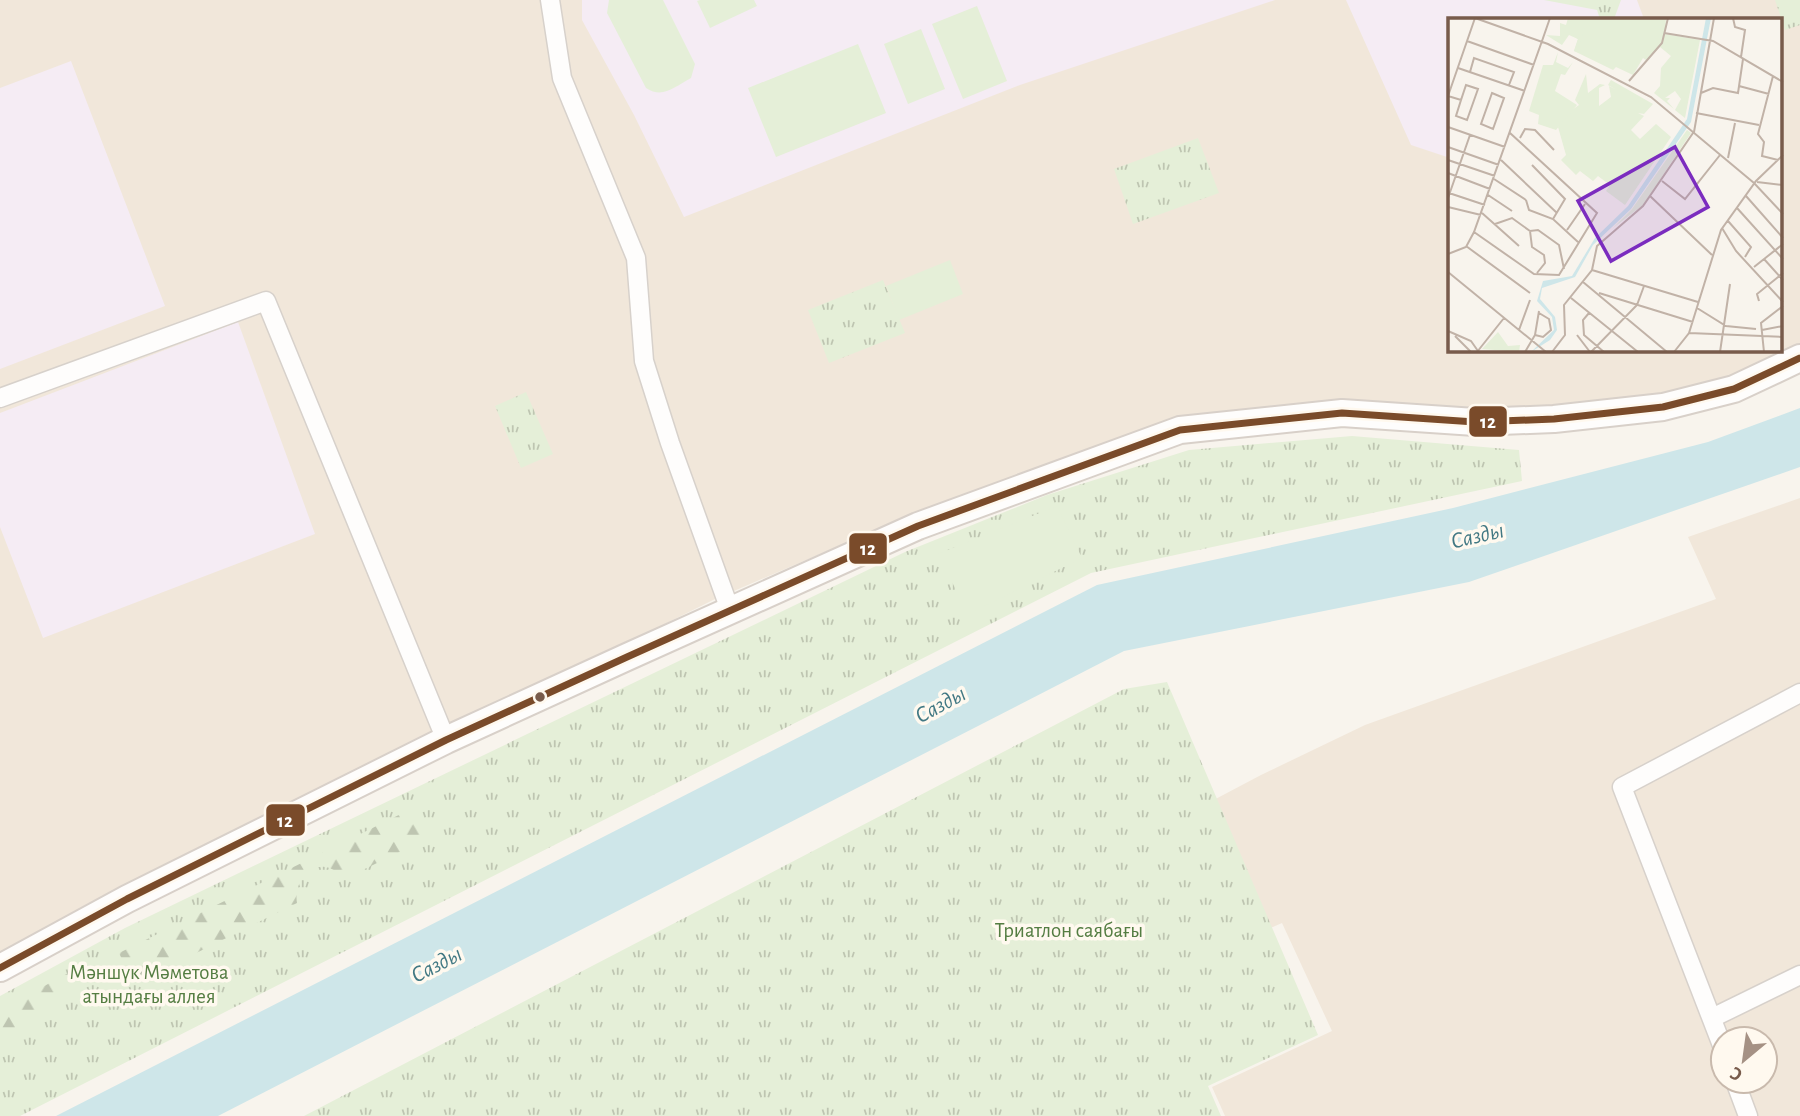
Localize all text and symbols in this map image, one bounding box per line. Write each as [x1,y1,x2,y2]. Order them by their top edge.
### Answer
inset map [1448,18,1783,352]
line badge: 12 [1468,405,1508,438]
text: 12 [1480,413,1496,432]
water label: Сазды [1449,519,1506,554]
line badge: 12 [848,532,888,565]
text: 12 [860,540,876,559]
water label: Сазды [912,683,970,728]
unlabelled marker [533,690,547,704]
line badge: 12 [265,803,306,837]
text: 12 [277,812,293,831]
park label: Триатлон саябағы [995,920,1143,941]
water label: Сазды [408,943,466,988]
park label: Мәншүк Мәметова атындағы аллея [69,962,229,1007]
north arrow [1709,1025,1779,1095]
text: С [1727,1063,1746,1084]

